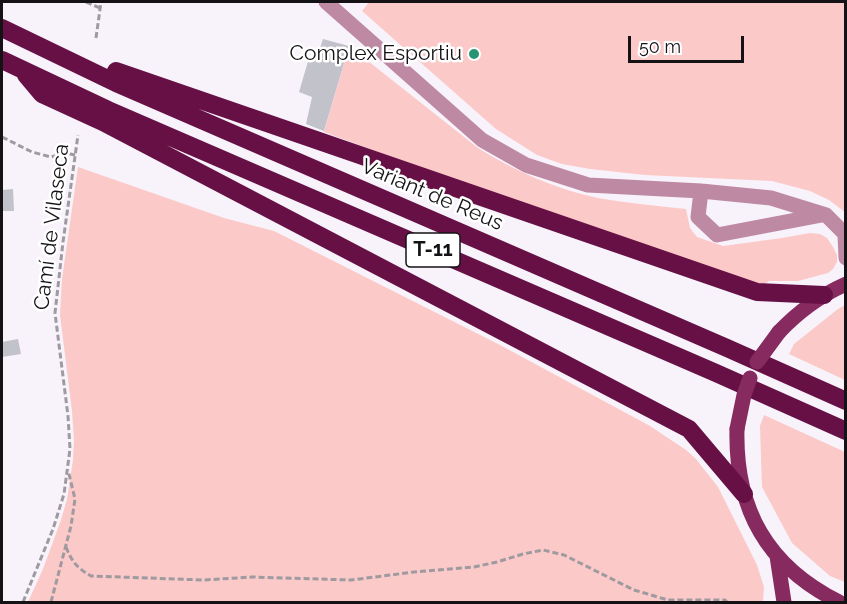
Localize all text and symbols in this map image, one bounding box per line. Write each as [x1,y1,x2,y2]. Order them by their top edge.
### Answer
scale bar [631,24,746,62]
text: 50 m [639,36,681,57]
place label: Complex Esportiu [289,41,462,67]
marker: Complex Esportiu [467,47,481,61]
street label: Camí de Vilaseca [29,142,75,312]
street label: Variant de Reus [357,154,507,236]
road number: T-11 [406,233,460,267]

